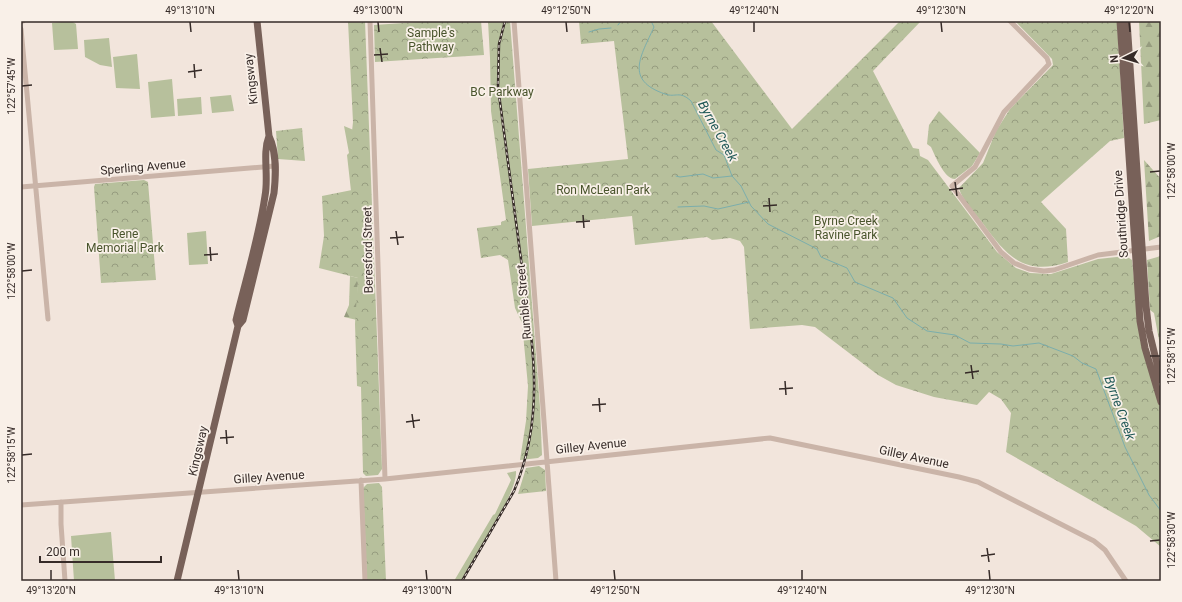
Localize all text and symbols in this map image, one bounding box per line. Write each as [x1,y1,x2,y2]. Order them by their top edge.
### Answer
text: 49°13'10"N [165,5,215,16]
text: 49°13'00"N [353,5,403,16]
text: 49°12'50"N [541,5,591,16]
text: 49°12'40"N [729,5,779,16]
text: 49°12'30"N [916,5,966,16]
text: 49°12'20"N [1104,5,1154,16]
park label: Sample's Pathway [407,26,455,54]
north arrow [1104,38,1144,78]
street label: Kingsway [241,53,261,105]
text: N [1108,54,1121,63]
text: 122°57'45"W [6,57,17,114]
park label: BC Parkway [470,85,534,99]
water label: Byrne Creek [695,98,741,164]
text: 122°58'00"W [1166,142,1177,199]
street label: Sperling Avenue [100,156,186,178]
street label: Southridge Drive [1111,170,1131,258]
park label: Ron McLean Park [556,183,651,197]
street label: Beresford Street [360,206,376,293]
park label: Byrne Creek Ravine Park [814,214,879,242]
park label: Rene Memorial Park [86,227,165,255]
text: 122°58'00"W [6,242,17,299]
street label: Rumble Street [514,264,534,340]
text: 122°58'15"W [1166,327,1177,384]
water label: Byrne Creek [1101,374,1139,443]
street label: Kingsway [185,424,211,477]
text: 122°58'15"W [6,426,17,483]
street label: Gilley Avenue [555,435,627,457]
street label: Gilley Avenue [878,443,950,471]
street label: Gilley Avenue [233,468,305,486]
text: 122°58'30"W [1166,511,1177,568]
scale bar [40,538,161,564]
text: 200 m [46,545,80,559]
text: 49°13'20"N [26,585,76,596]
text: 49°13'10"N [214,585,264,596]
text: 49°13'00"N [402,585,452,596]
text: 49°12'50"N [590,585,640,596]
text: 49°12'40"N [777,585,827,596]
text: 49°12'30"N [965,585,1015,596]

